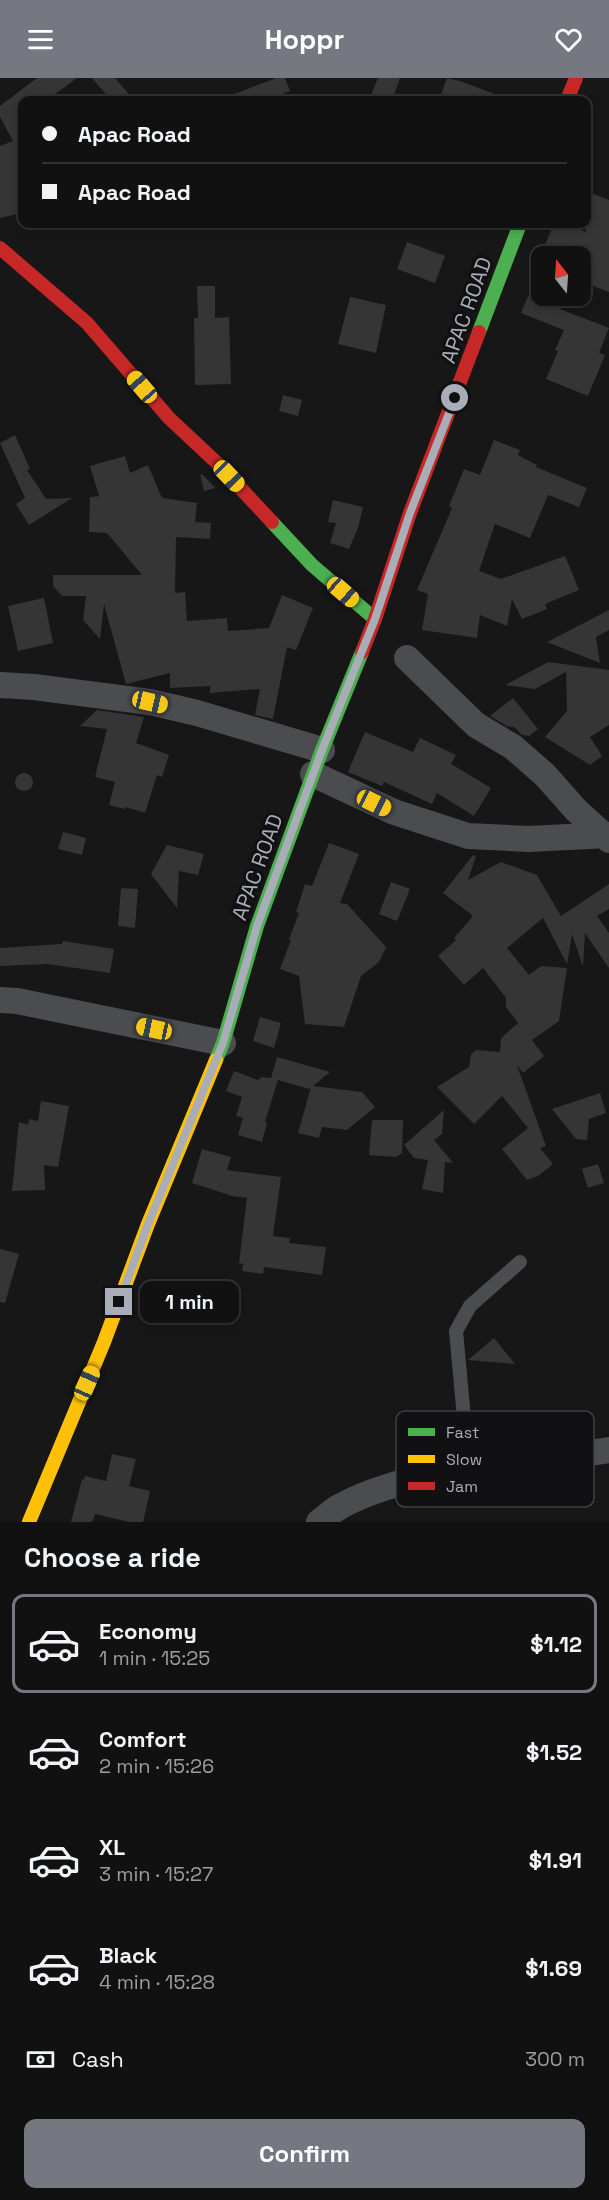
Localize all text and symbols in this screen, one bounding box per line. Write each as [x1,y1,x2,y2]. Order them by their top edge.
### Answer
text: Hoppr [265,22,344,57]
icon: menu [24,23,57,56]
icon: heart [552,23,585,56]
text: Apac Road [78,120,191,148]
text: Apac Road [78,178,191,206]
north arrow [531,246,591,306]
map controls [531,246,591,306]
street label: APAC ROAD [434,253,498,367]
car [123,368,161,406]
route start [441,384,468,411]
car [210,457,248,495]
car [324,573,362,611]
car [130,689,170,715]
car [354,787,394,819]
street label: APAC ROAD [225,810,289,924]
car [135,1016,173,1042]
callout: 1 min [140,1281,239,1323]
route end [105,1288,132,1315]
text: 1 min [165,1289,214,1315]
car [71,1363,103,1403]
legend [396,1411,594,1507]
text: Fast [446,1422,479,1443]
text: Slow [446,1449,482,1470]
text: Jam [446,1476,478,1497]
text: Choose a ride [24,1540,201,1575]
icon: car [27,1617,81,1671]
text: Economy [99,1617,197,1645]
text: $1.12 [530,1630,582,1658]
text: 1 min · 15:25 [99,1645,210,1671]
icon: car [27,1725,81,1779]
text: Comfort [99,1725,187,1753]
text: $1.52 [526,1738,582,1766]
text: 2 min · 15:26 [99,1753,214,1779]
icon: car [27,1833,81,1887]
text: XL [99,1833,125,1861]
text: $1.91 [529,1846,582,1874]
text: 3 min · 15:27 [99,1861,213,1887]
icon: car [27,1941,81,1995]
text: Black [99,1941,157,1969]
text: $1.69 [525,1954,582,1982]
text: 4 min · 15:28 [99,1969,215,1995]
icon: cash [24,2043,57,2076]
text: Cash [72,2045,124,2073]
text: 300 m [525,2046,585,2072]
button: Confirm [24,2119,585,2188]

